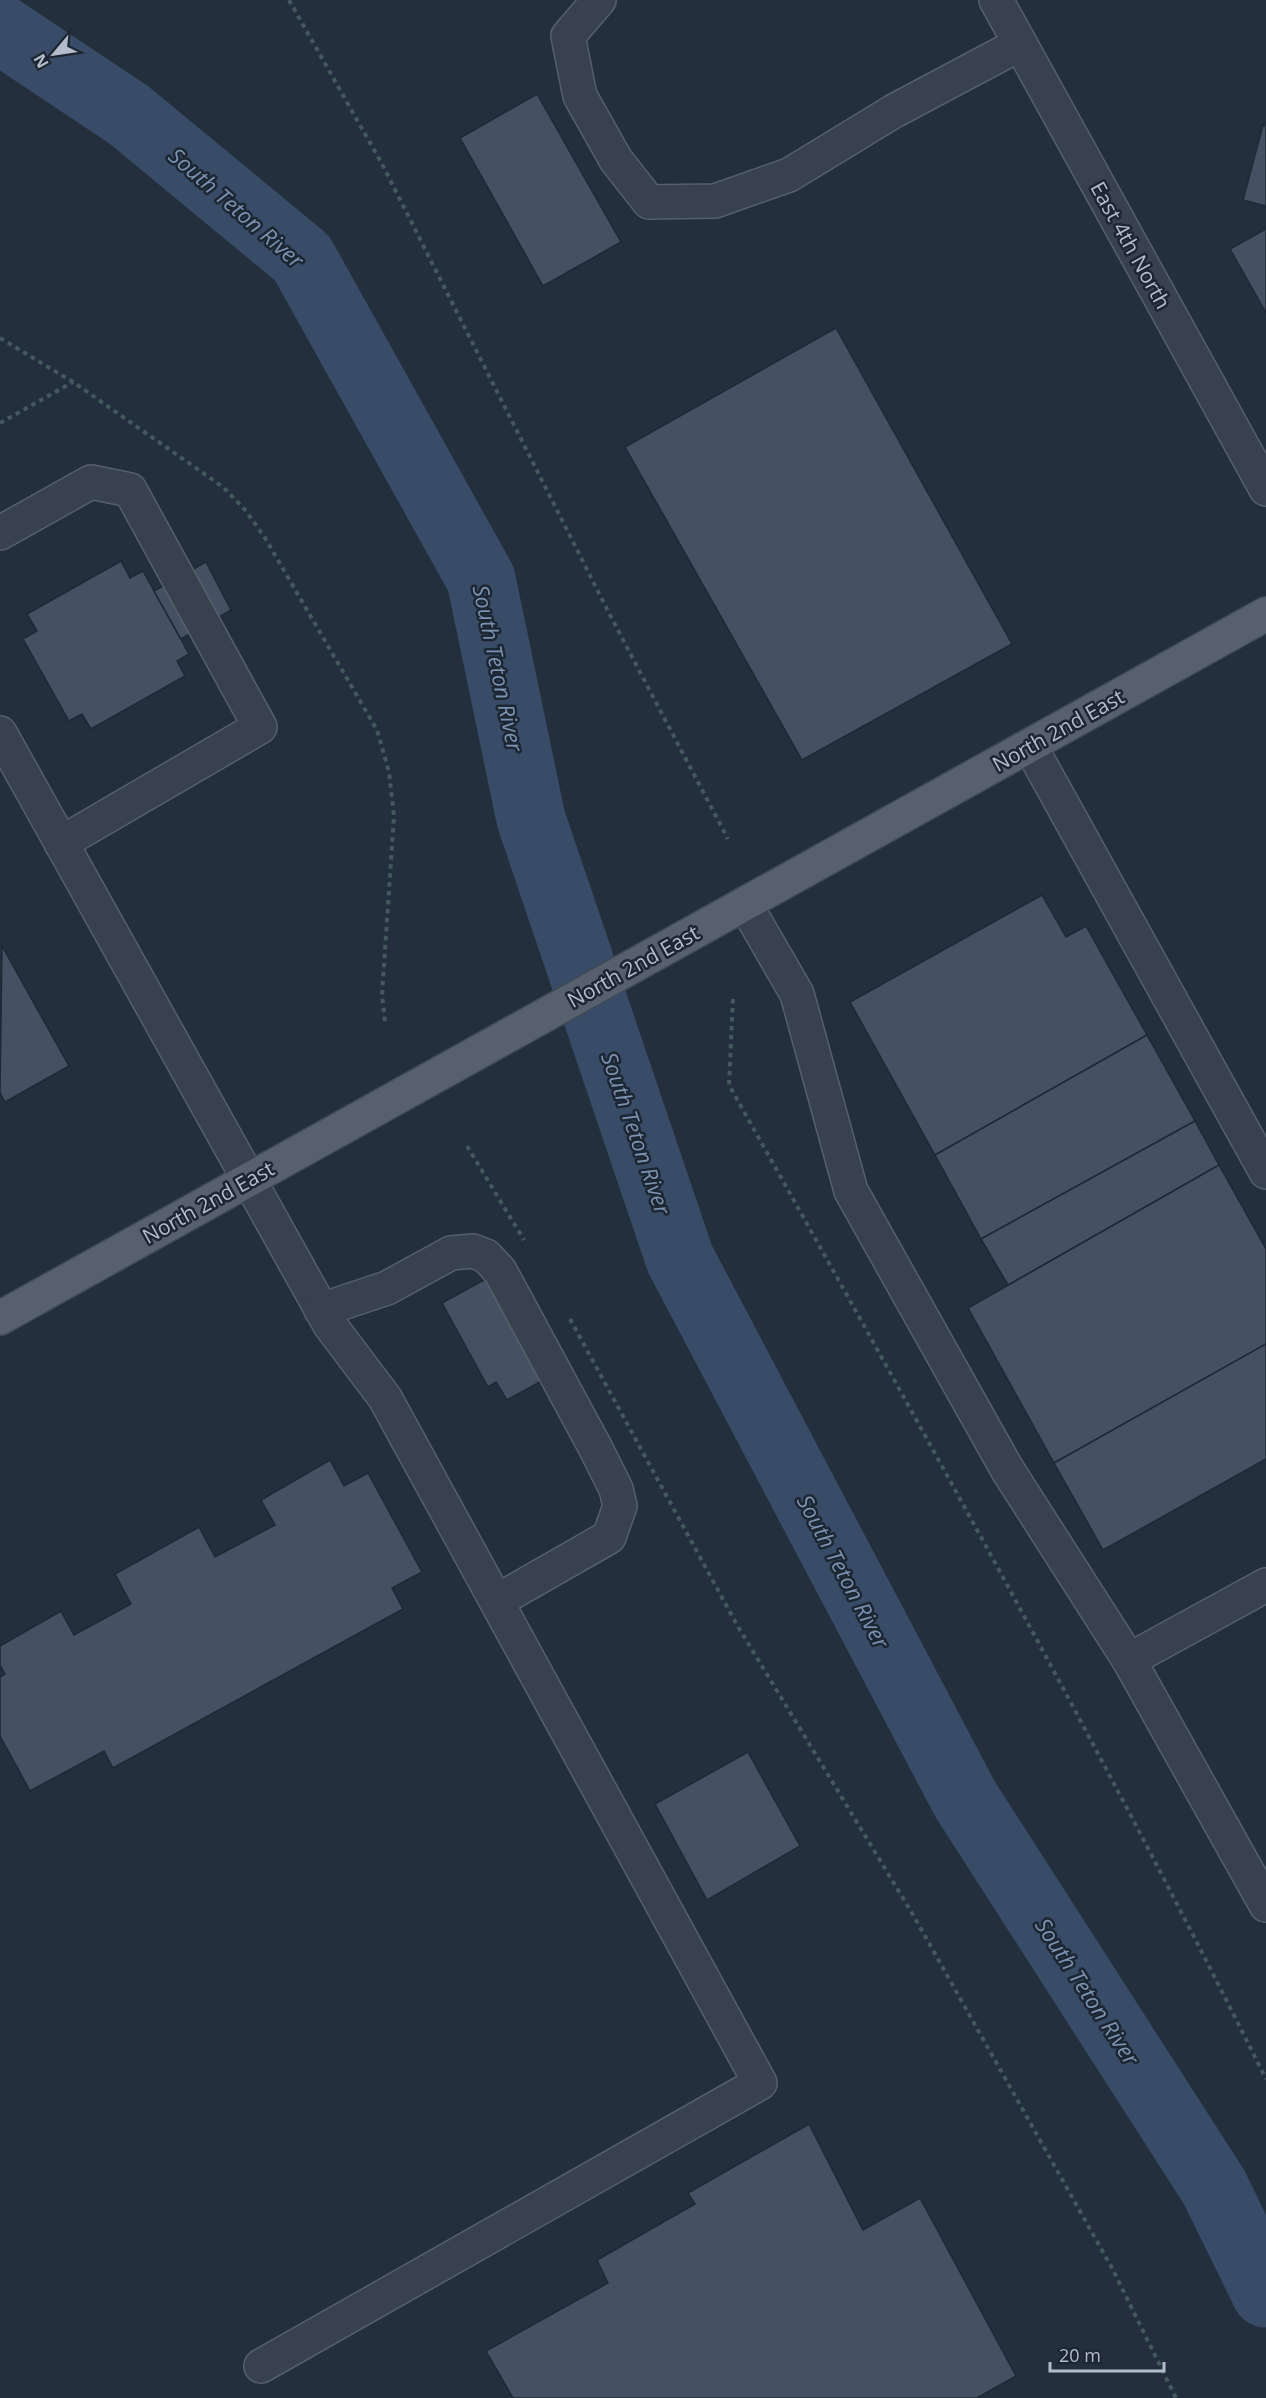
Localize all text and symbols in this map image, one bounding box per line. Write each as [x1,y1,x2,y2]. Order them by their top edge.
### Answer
north arrow [24,24,84,84]
text: N [28,50,54,72]
water label: South Teton River [163,140,312,275]
street label: East 4th North [1084,176,1178,314]
water label: South Teton River [467,582,532,755]
street label: North 2nd East [987,682,1129,778]
street label: North 2nd East [562,918,704,1014]
water label: South Teton River [595,1048,679,1219]
street label: North 2nd East [137,1154,279,1250]
water label: South Teton River [791,1489,898,1654]
water label: South Teton River [1029,1912,1147,2071]
scale bar [1050,2335,1164,2373]
text: 20 m [1059,2343,1101,2367]

